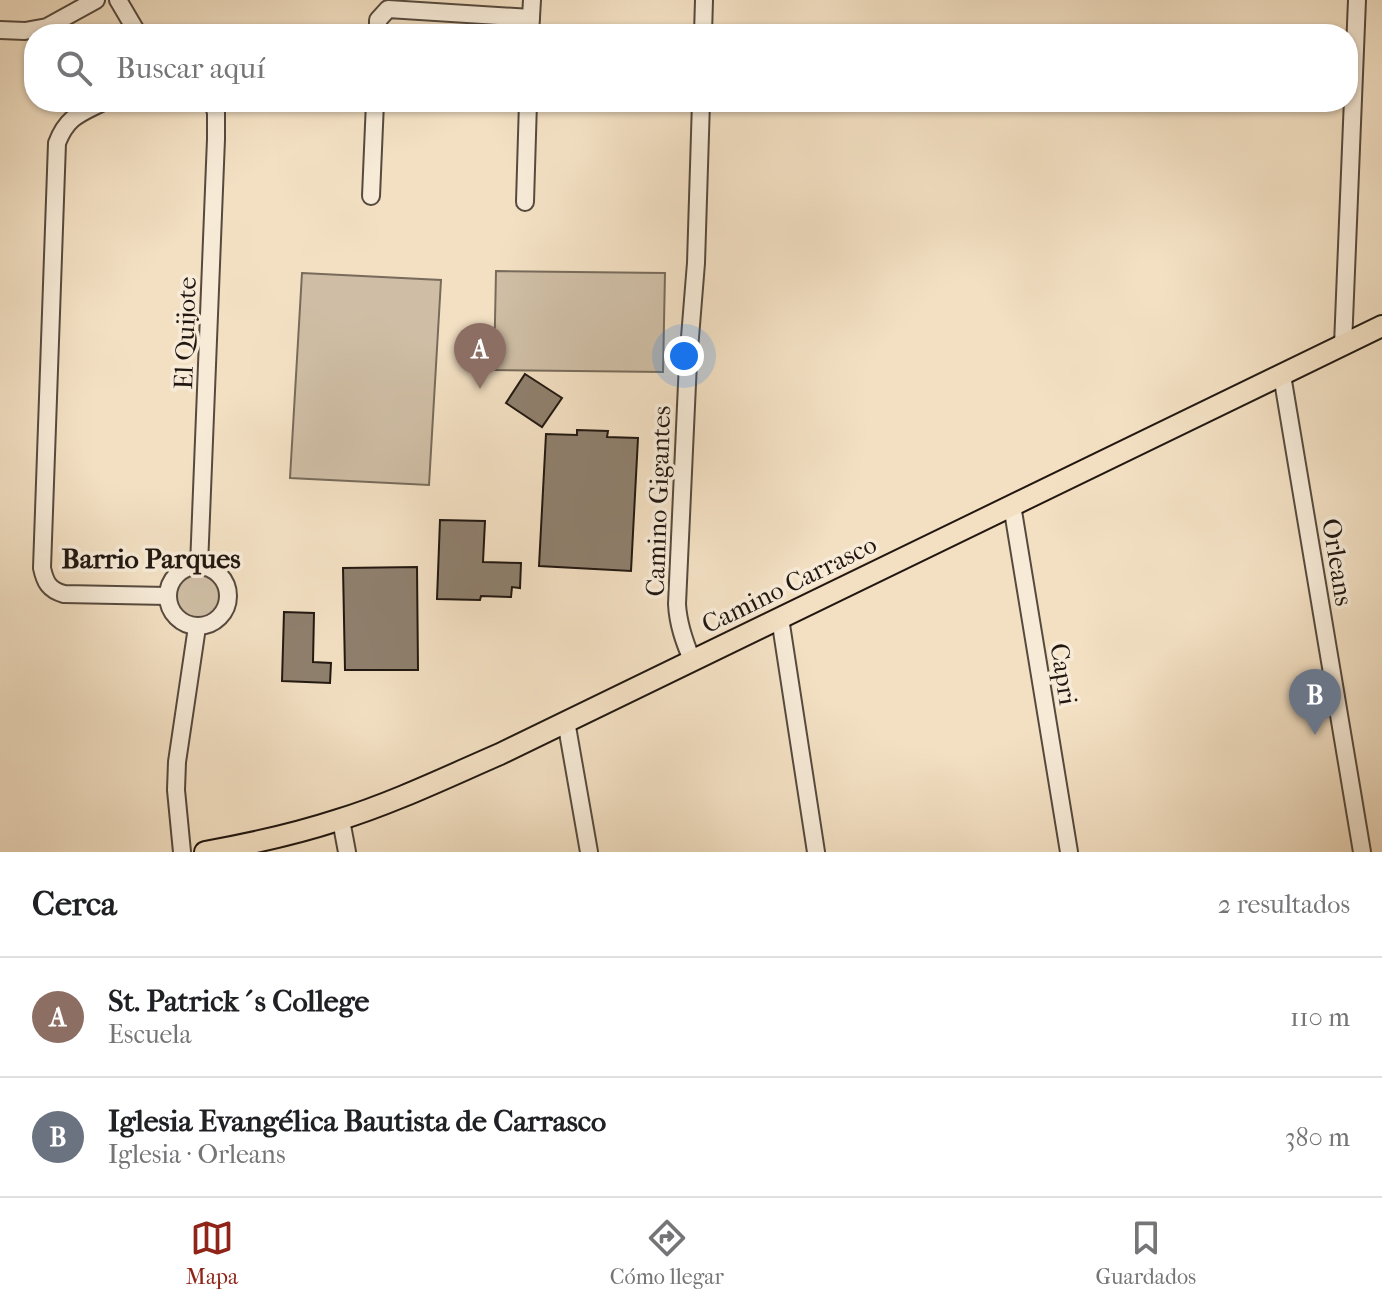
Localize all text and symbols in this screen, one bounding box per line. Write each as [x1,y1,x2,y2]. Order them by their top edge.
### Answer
search box [24,24,1358,112]
icon: search [52,46,96,90]
text: Buscar aquí [116,51,265,86]
street label: El Quijote [168,276,203,390]
pin: A [454,323,506,389]
your location [664,336,704,376]
street label: Camino Gigantes [640,405,677,597]
street label: Orleans [1315,516,1360,608]
street label: Camino Carrasco [697,529,882,640]
district label: Barrio Parques [61,542,241,575]
street label: Capri [1043,641,1084,708]
pin: B [1289,669,1341,735]
text: Cerca [32,884,117,924]
text: 2 resultados [1218,889,1350,920]
text: St. Patrick´s College [108,984,369,1019]
text: A [50,1002,66,1033]
text: 110 m [1290,1002,1350,1033]
text: Escuela [108,1019,192,1050]
text: Iglesia Evangélica Bautista de Carrasco [108,1104,606,1139]
text: B [50,1122,66,1153]
text: 380 m [1285,1122,1350,1153]
text: Iglesia · Orleans [108,1139,285,1170]
tab: Mapa [186,1216,238,1290]
tab: Cómo llegar [610,1216,724,1290]
tab: Guardados [1095,1216,1196,1290]

